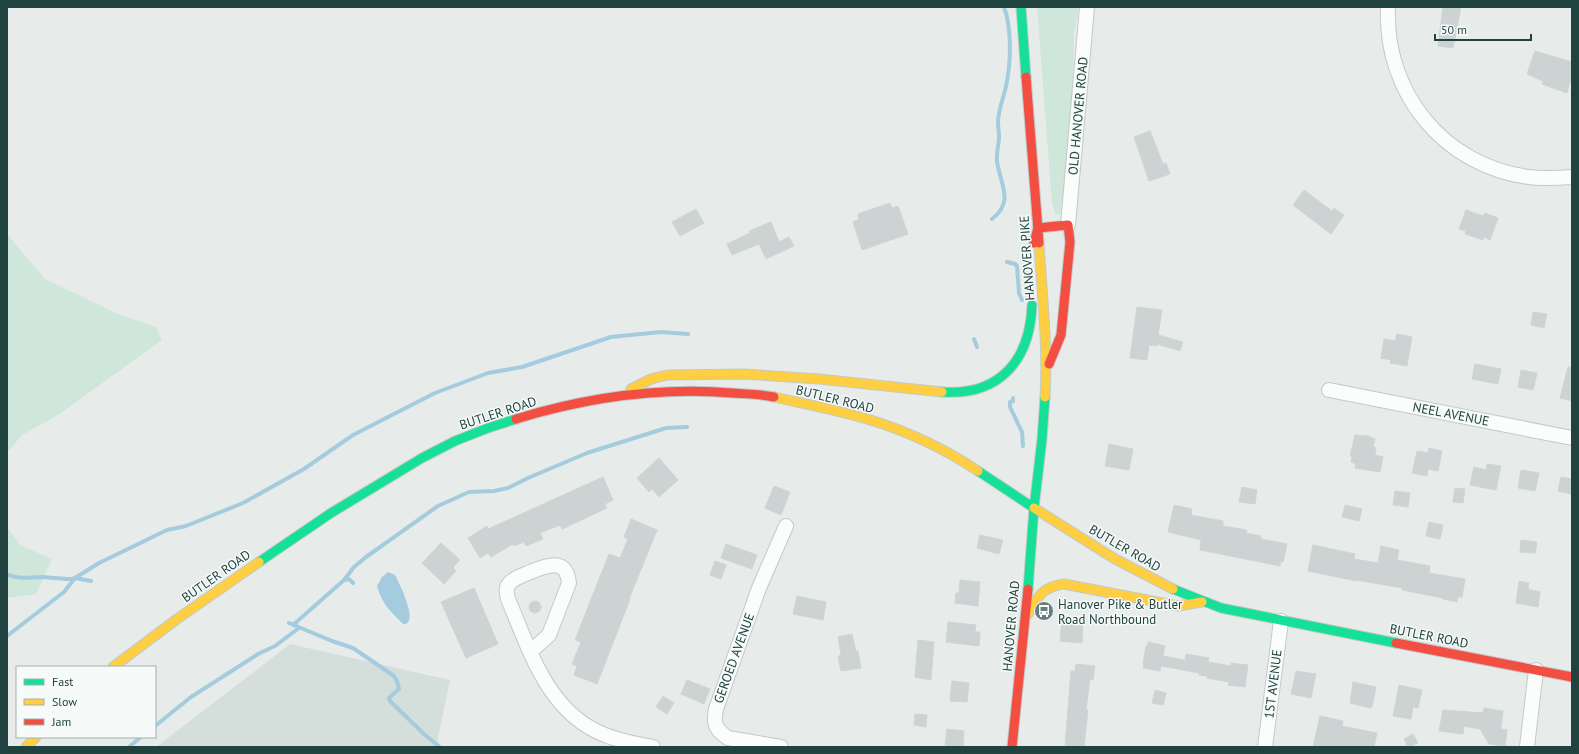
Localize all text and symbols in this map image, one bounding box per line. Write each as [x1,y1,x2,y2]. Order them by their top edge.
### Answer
scale bar [1435,16,1531,42]
text: 50 m [1441,22,1467,37]
street label: OLD HANOVER ROAD [1064,56,1092,176]
street label: HANOVER PIKE [1016,215,1038,301]
street label: BUTLER ROAD [794,381,876,417]
street label: BUTLER ROAD [457,393,539,433]
street label: NEEL AVENUE [1411,398,1491,430]
street label: BUTLER ROAD [1086,521,1164,575]
street label: BUTLER ROAD [178,546,254,606]
street label: HANOVER ROAD [999,580,1023,672]
place label: Hanover Pike & Butler Road Northbound [1058,596,1183,628]
bus stop icon: Hanover Pike & Butler Road Northbound [1033,600,1055,622]
street label: GEROED AVENUE [710,610,758,706]
street label: BUTLER ROAD [1388,620,1470,652]
street label: 1ST AVENUE [1260,649,1286,719]
legend [16,666,156,738]
text: Fast [52,674,73,689]
text: Slow [52,694,77,709]
text: Jam [51,714,71,729]

